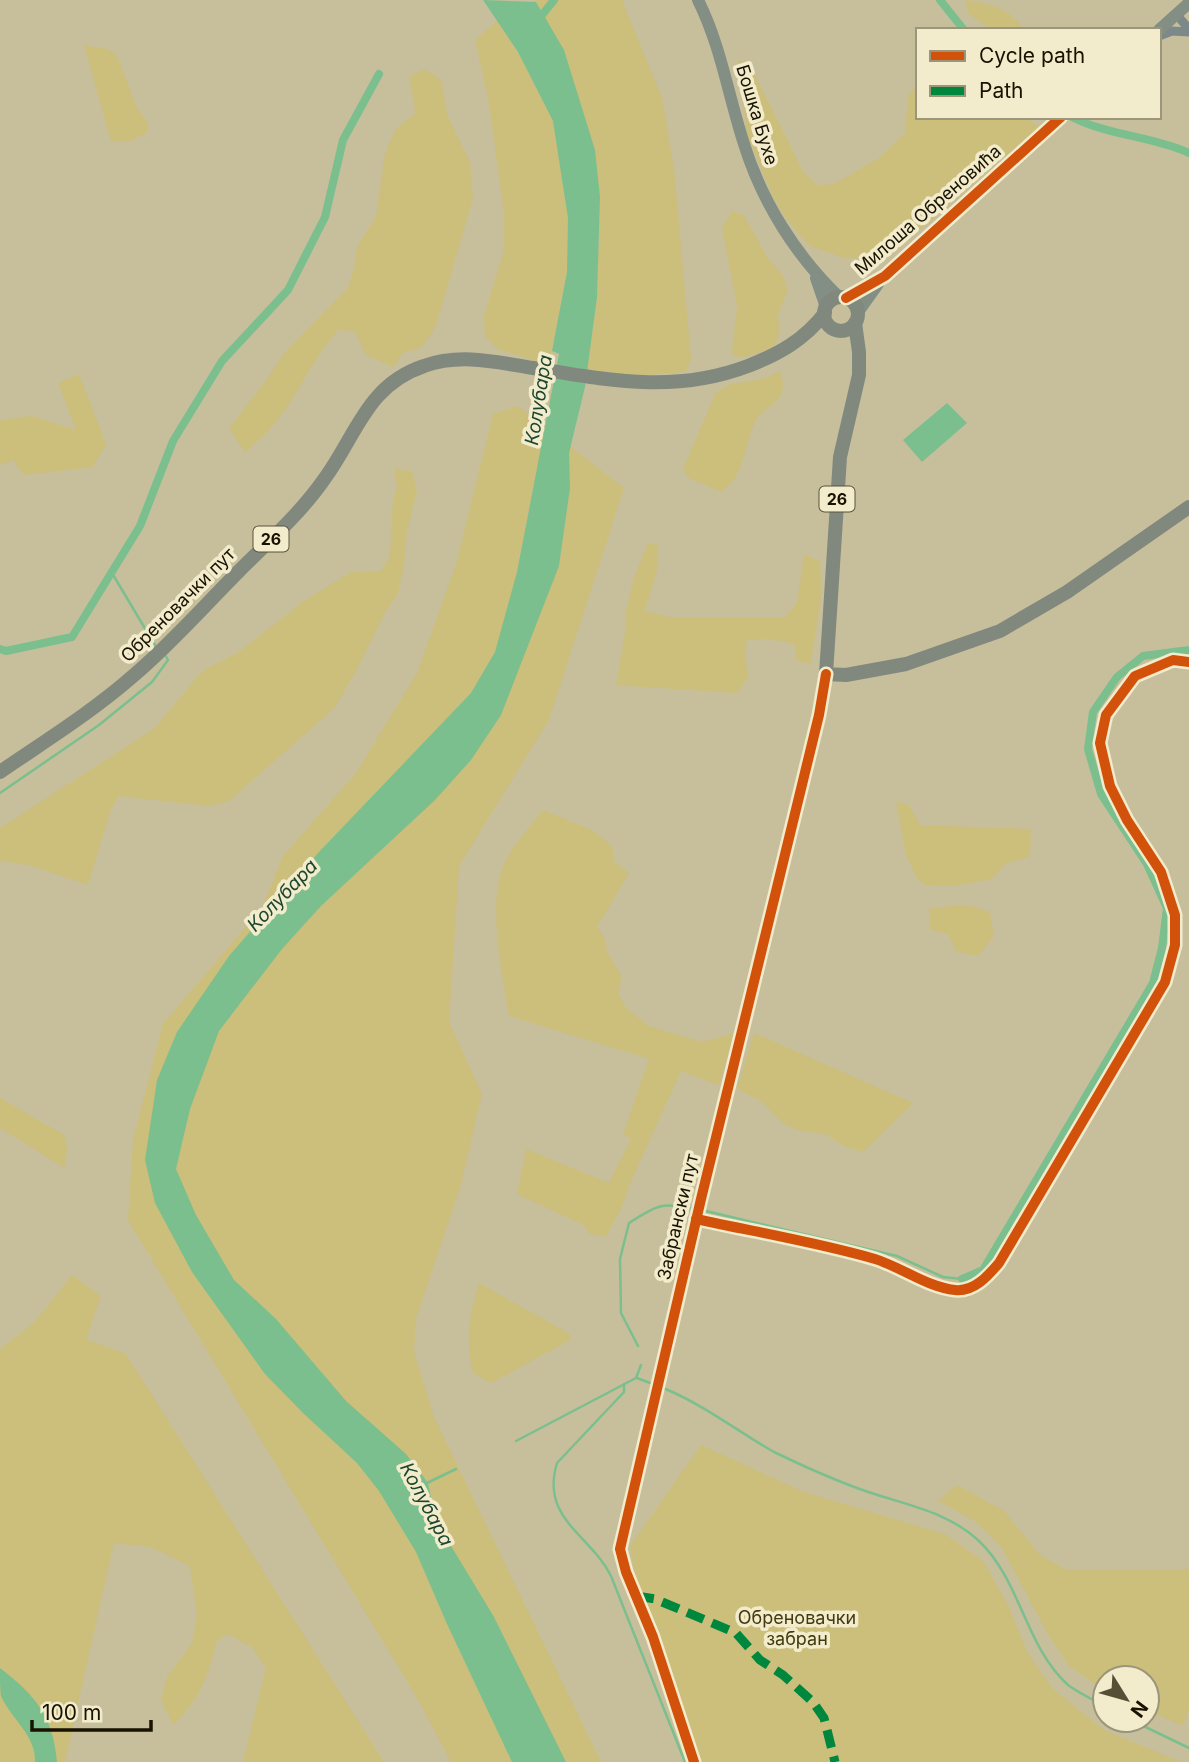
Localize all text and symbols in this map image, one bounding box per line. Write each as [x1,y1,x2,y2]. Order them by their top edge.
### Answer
legend [916,28,1161,119]
text: Cycle path [979,43,1085,68]
street label: Бошка Бухе [732,62,783,168]
text: Path [979,78,1024,103]
street label: Милоша Обреновића [850,140,1005,279]
water label: Колубара [520,353,557,447]
road number: 26 [820,486,854,512]
road number: 26 [254,526,288,552]
street label: Обреновачки пут [116,543,239,666]
water label: Колубара [242,854,323,936]
street label: Забрански пут [653,1151,702,1282]
water label: Колубара [395,1459,458,1550]
park label: Обреновачки забран [738,1607,856,1649]
north arrow [1091,1664,1161,1734]
scale bar [32,1688,150,1732]
text: N [1126,1696,1153,1722]
text: 100 m [42,1700,101,1725]

